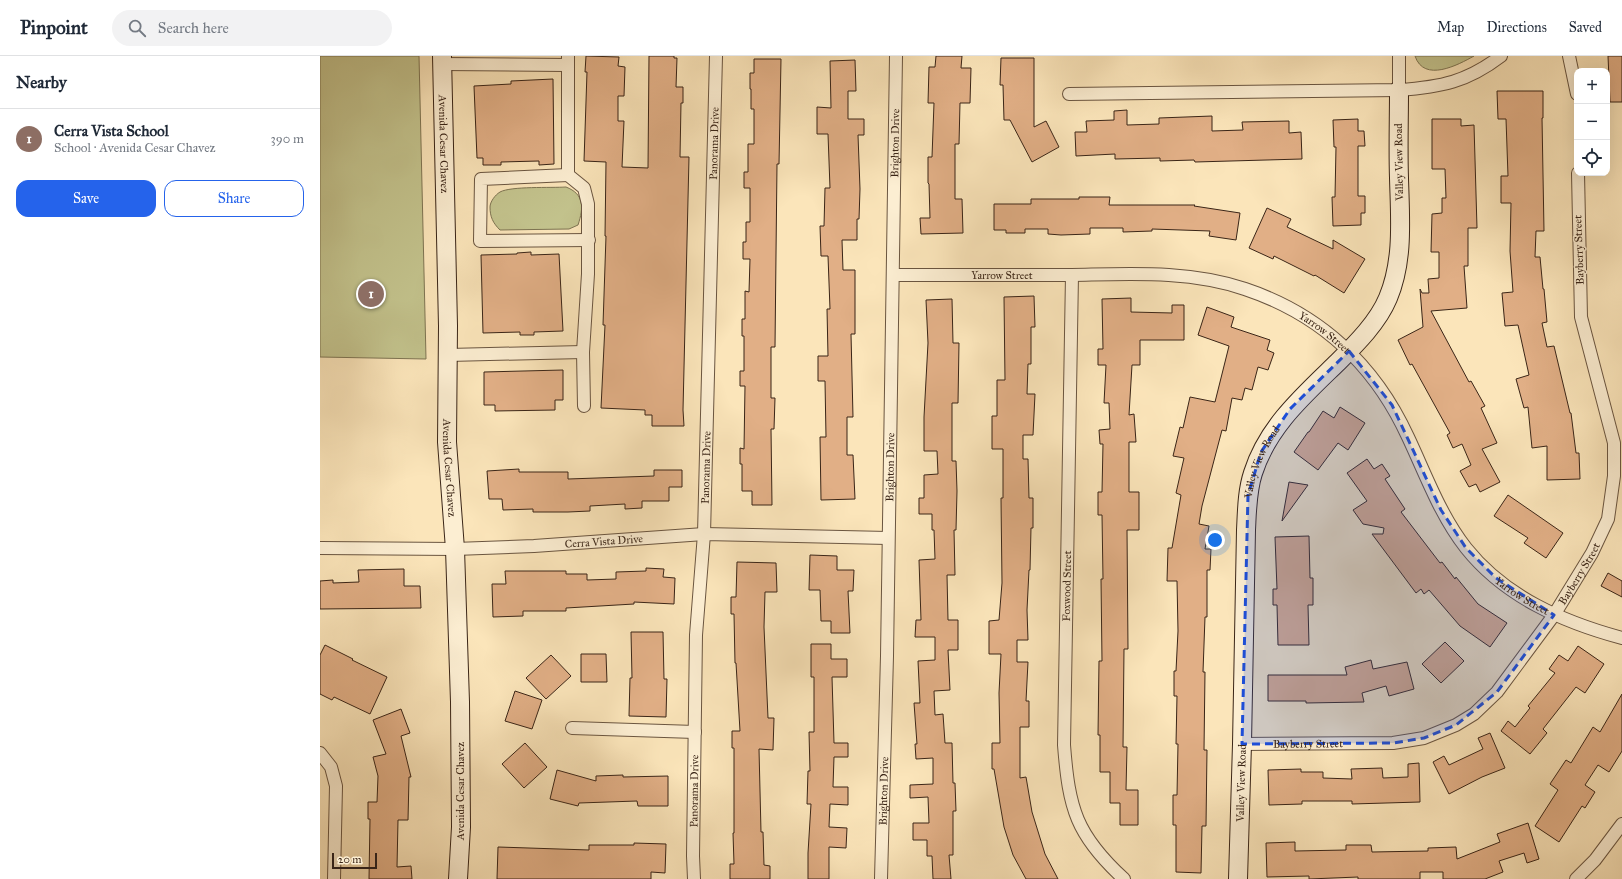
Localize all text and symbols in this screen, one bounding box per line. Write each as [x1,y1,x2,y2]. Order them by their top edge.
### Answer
search box [112,10,392,46]
text: Pinpoint [20,16,88,39]
icon: search [126,17,148,39]
text: Search here [158,19,229,37]
text: Map [1437,19,1464,36]
text: Directions [1486,19,1547,36]
text: Saved [1569,19,1602,36]
map controls [1574,68,1610,176]
button: + [1574,68,1610,104]
text: Nearby [16,72,67,93]
street label: Avenida Cesar Chavez [436,94,452,193]
button: − [1574,104,1610,140]
street label: Panorama Drive [706,106,721,180]
street label: Brighton Drive [888,108,902,178]
text: Cerra Vista School [54,122,169,140]
street label: Valley View Road [1392,123,1406,202]
text: 1 [26,131,32,147]
text: 390 m [271,131,304,147]
text: School · Avenida Cesar Chavez [54,140,216,156]
button: locate [1574,140,1610,176]
button: Save [16,180,156,217]
button: Share [164,180,304,217]
street label: Bayberry Street [1571,215,1587,285]
street label: Yarrow Street [971,269,1033,282]
pin: 1 [358,279,384,309]
street label: Yarrow Street [1297,309,1353,356]
street label: Avenida Cesar Chavez [440,418,459,517]
street label: Valley View Road [1241,423,1282,500]
street label: Panorama Drive [698,430,713,504]
street label: Brighton Drive [883,432,897,502]
your location [1205,530,1225,550]
street label: Cerra Vista Drive [564,532,644,550]
street label: Bayberry Street [1555,541,1602,607]
street label: Foxwood Street [1060,550,1074,622]
street label: Yarrow Street [1492,574,1552,617]
street label: Bayberry Street [1273,737,1343,750]
street label: Avenida Cesar Chavez [454,742,467,841]
street label: Valley View Road [1233,744,1249,823]
street label: Panorama Drive [687,754,701,828]
street label: Brighton Drive [876,756,891,826]
scale bar [332,851,377,870]
text: 20 m [338,853,361,866]

